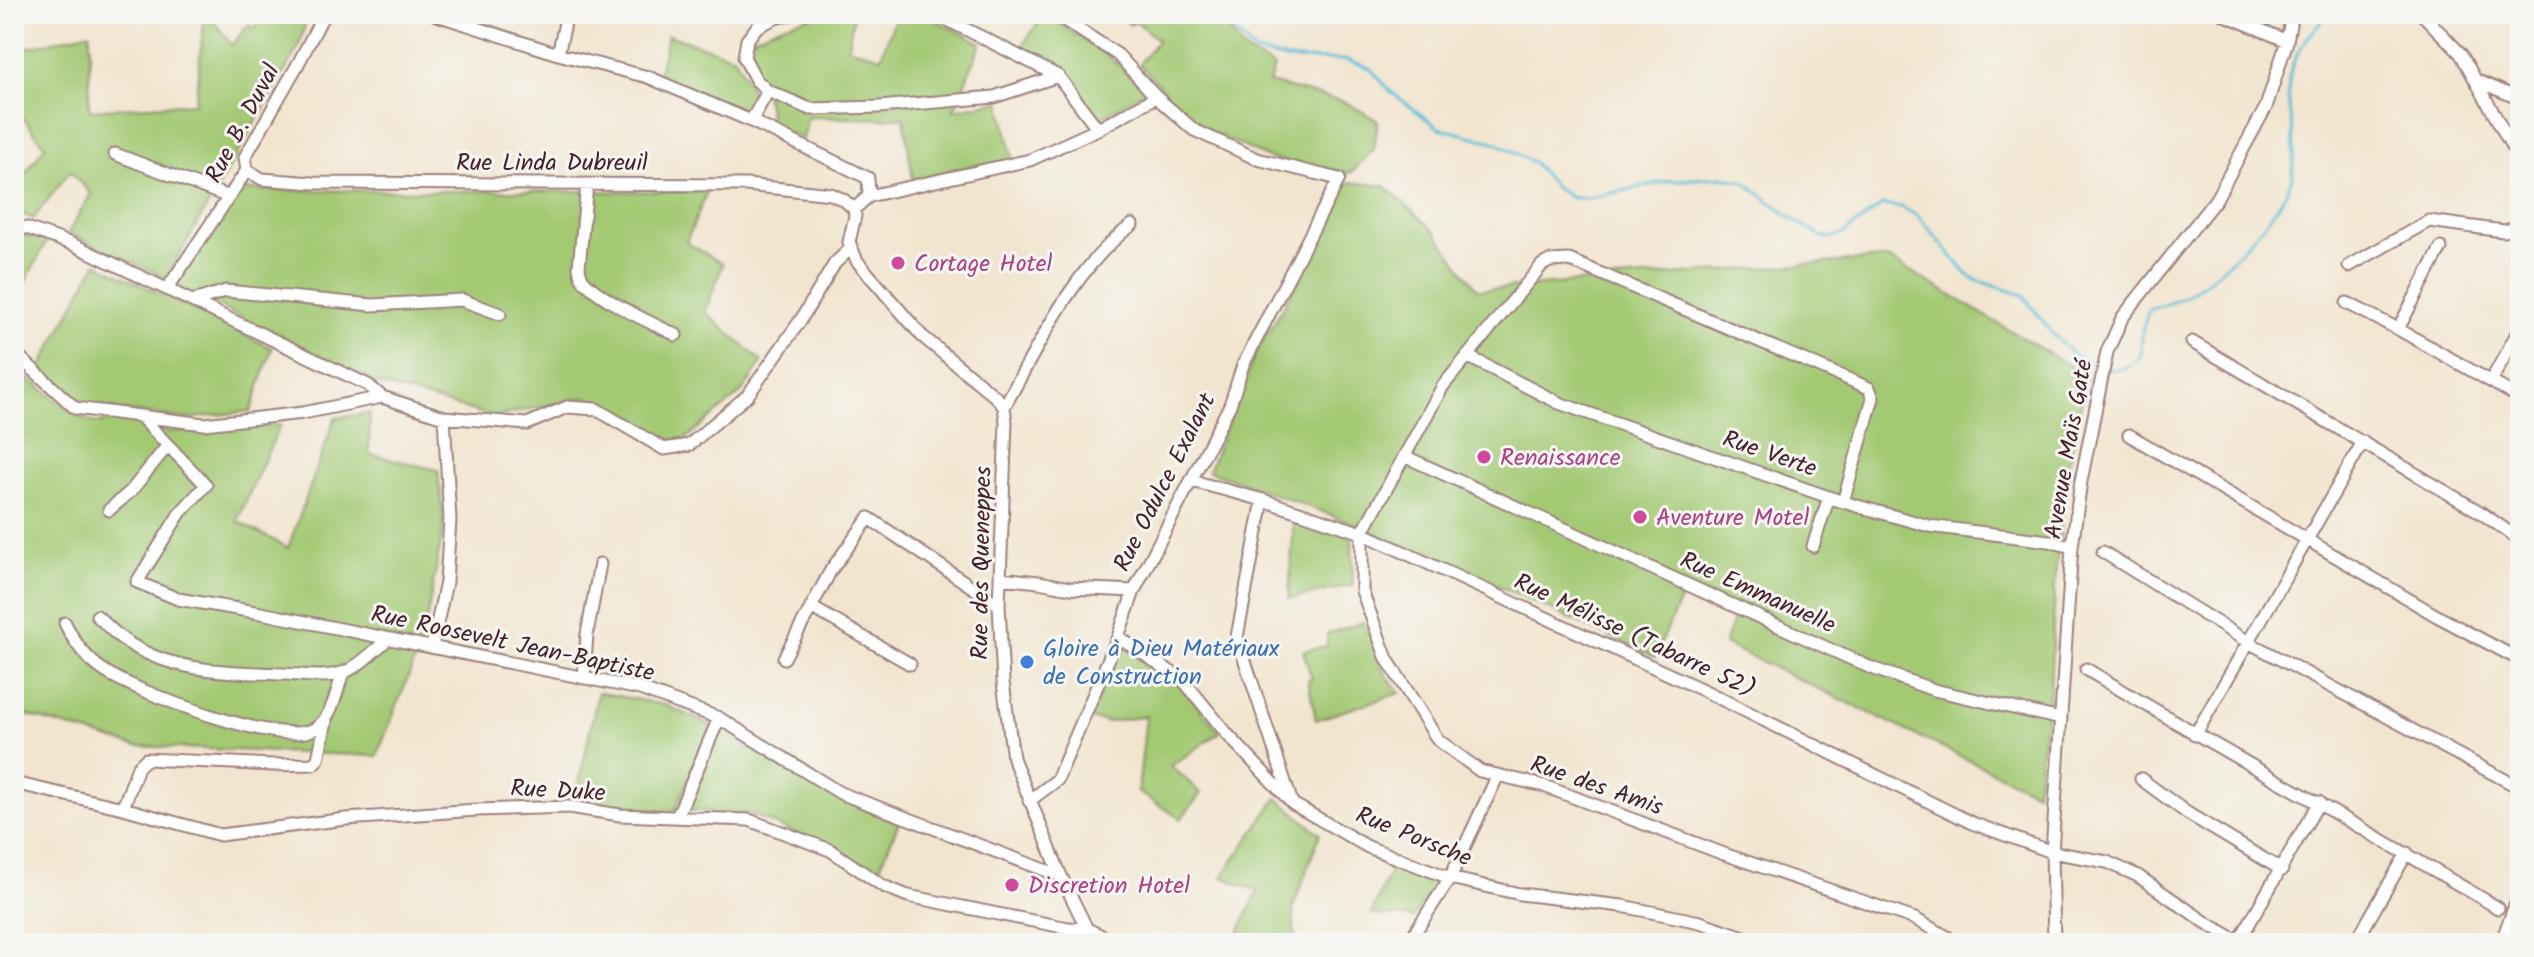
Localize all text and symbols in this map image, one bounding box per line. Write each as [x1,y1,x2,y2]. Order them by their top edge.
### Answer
street label: Rue B. Duval [195,57,291,191]
street label: Rue Linda Dubreuil [456,144,648,183]
place label: Cortage Hotel [914,245,1053,284]
marker: Cortage Hotel [889,254,907,272]
street label: Avenue Maïs Gaté [2034,355,2105,542]
street label: Rue Odulce Exalant [1103,386,1228,579]
street label: Rue Verte [1717,420,1822,489]
place label: Renaissance [1500,439,1621,478]
marker: Renaissance [1475,448,1493,466]
street label: Rue des Queneppes [961,466,1004,660]
place label: Aventure Motel [1656,499,1809,538]
marker: Aventure Motel [1631,508,1649,526]
street label: Rue Emmanuelle [1673,542,1842,645]
street label: Rue Mélisse (Tabarre 52) [1507,563,1762,710]
street label: Rue Roosevelt Jean-Baptiste [367,595,658,694]
place label: Gloire à Dieu Matériaux de Construction [1043,630,1280,697]
marker: Gloire à Dieu Matériaux de Construction [1018,653,1036,671]
street label: Rue des Amis [1525,745,1668,827]
street label: Rue Duke [509,770,607,813]
street label: Rue Porsche [1349,796,1478,878]
place label: Discretion Hotel [1028,867,1190,906]
marker: Discretion Hotel [1003,876,1021,894]

